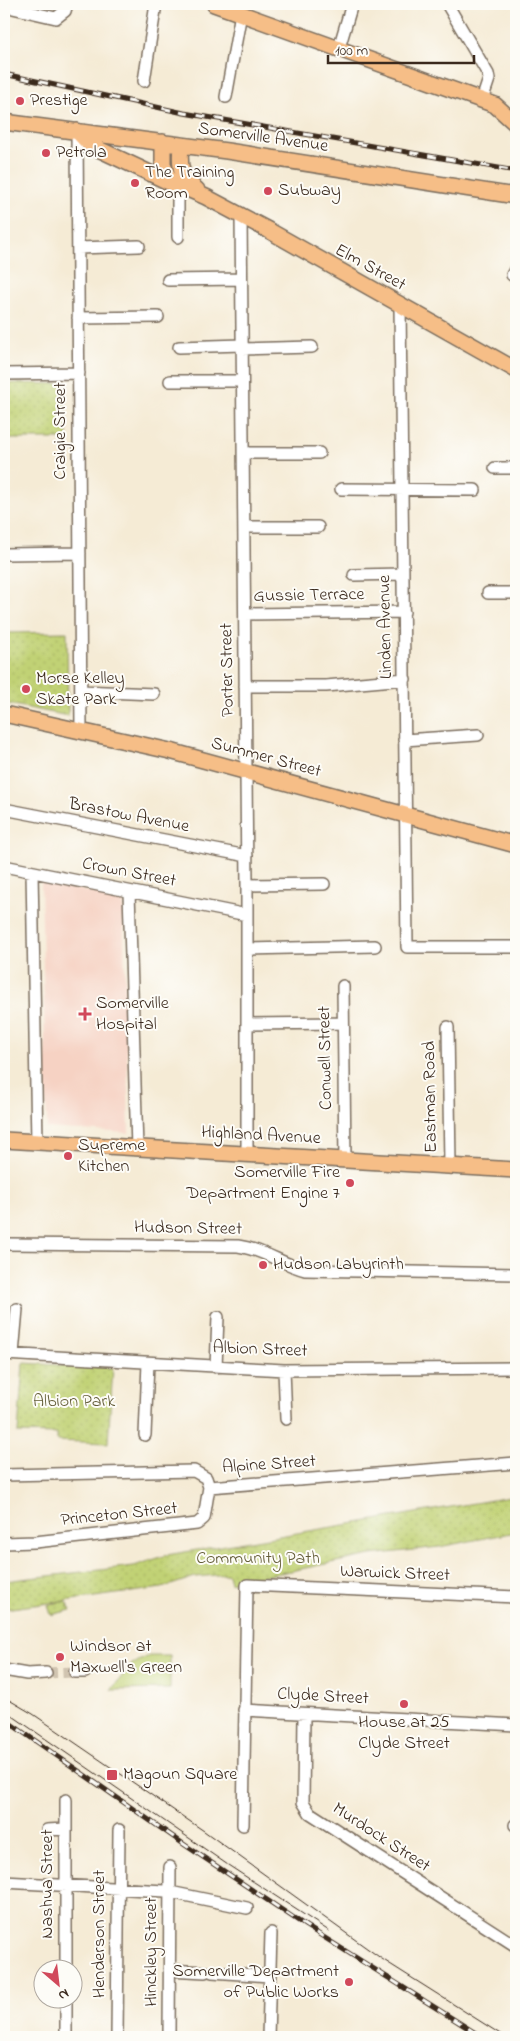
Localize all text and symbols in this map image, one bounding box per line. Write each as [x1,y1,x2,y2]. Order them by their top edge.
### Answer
scale bar [328,32,474,64]
text: 100 m [335,40,368,62]
place label: Prestige [30,88,89,115]
marker: Prestige [14,95,26,107]
street label: Somerville Avenue [196,116,331,160]
place label: Petrola [56,140,107,166]
marker: Petrola [40,147,52,159]
place label: The Training Room [145,160,234,207]
marker: The Training Room [129,177,141,189]
place label: Subway [278,178,341,204]
marker: Subway [262,185,274,197]
street label: Elm Street [330,238,410,298]
street label: Craigie Street [48,382,75,480]
street label: Linden Avenue [372,574,400,679]
street label: Gussie Terrace [253,582,366,610]
street label: Porter Street [214,623,242,717]
place label: Morse Kelley Skate Park [36,666,125,713]
marker: Morse Kelley Skate Park [20,683,32,695]
street label: Summer Street [208,731,324,785]
street label: Brastow Avenue [66,791,192,841]
street label: Crown Street [80,851,178,895]
place label: Somerville Hospital [96,991,170,1038]
street label: Conwell Street [312,1006,340,1110]
marker: Somerville Hospital [78,1007,92,1021]
street label: Eastman Road [417,1041,445,1153]
street label: Highland Avenue [201,1120,322,1153]
place label: Supreme Kitchen [78,1133,146,1180]
marker: Supreme Kitchen [62,1150,74,1162]
place label: Somerville Fire Department Engine 7 [185,1160,341,1208]
marker: Somerville Fire Department Engine 7 [344,1177,356,1189]
street label: Hudson Street [134,1215,242,1243]
place label: Hudson Labyrinth [273,1252,404,1278]
marker: Hudson Labyrinth [257,1259,269,1271]
street label: Albion Street [212,1335,308,1365]
park label: Albion Park [33,1389,115,1415]
street label: Alpine Street [221,1449,317,1481]
street label: Princeton Street [59,1496,179,1534]
park label: Community Path [196,1546,320,1572]
street label: Warwick Street [340,1559,450,1589]
place label: Windsor at Maxwell's Green [70,1634,182,1681]
marker: Windsor at Maxwell's Green [54,1651,66,1663]
street label: Clyde Street [277,1682,369,1712]
marker: House at 25 Clyde Street [398,1698,410,1710]
place label: House at 25 Clyde Street [358,1710,450,1757]
place label: Magoun Square [123,1762,238,1789]
marker: Magoun Square [105,1768,119,1782]
street label: Murdock Street [327,1797,435,1879]
street label: Nashua Street [35,1829,61,1939]
street label: Henderson Street [87,1870,113,1998]
street label: Hinckley Street [139,1897,165,2007]
north arrow [32,1958,82,2008]
place label: Somerville Department of Public Works [172,1959,339,2006]
marker: Somerville Department of Public Works [343,1976,355,1988]
text: N [54,1983,73,2006]

